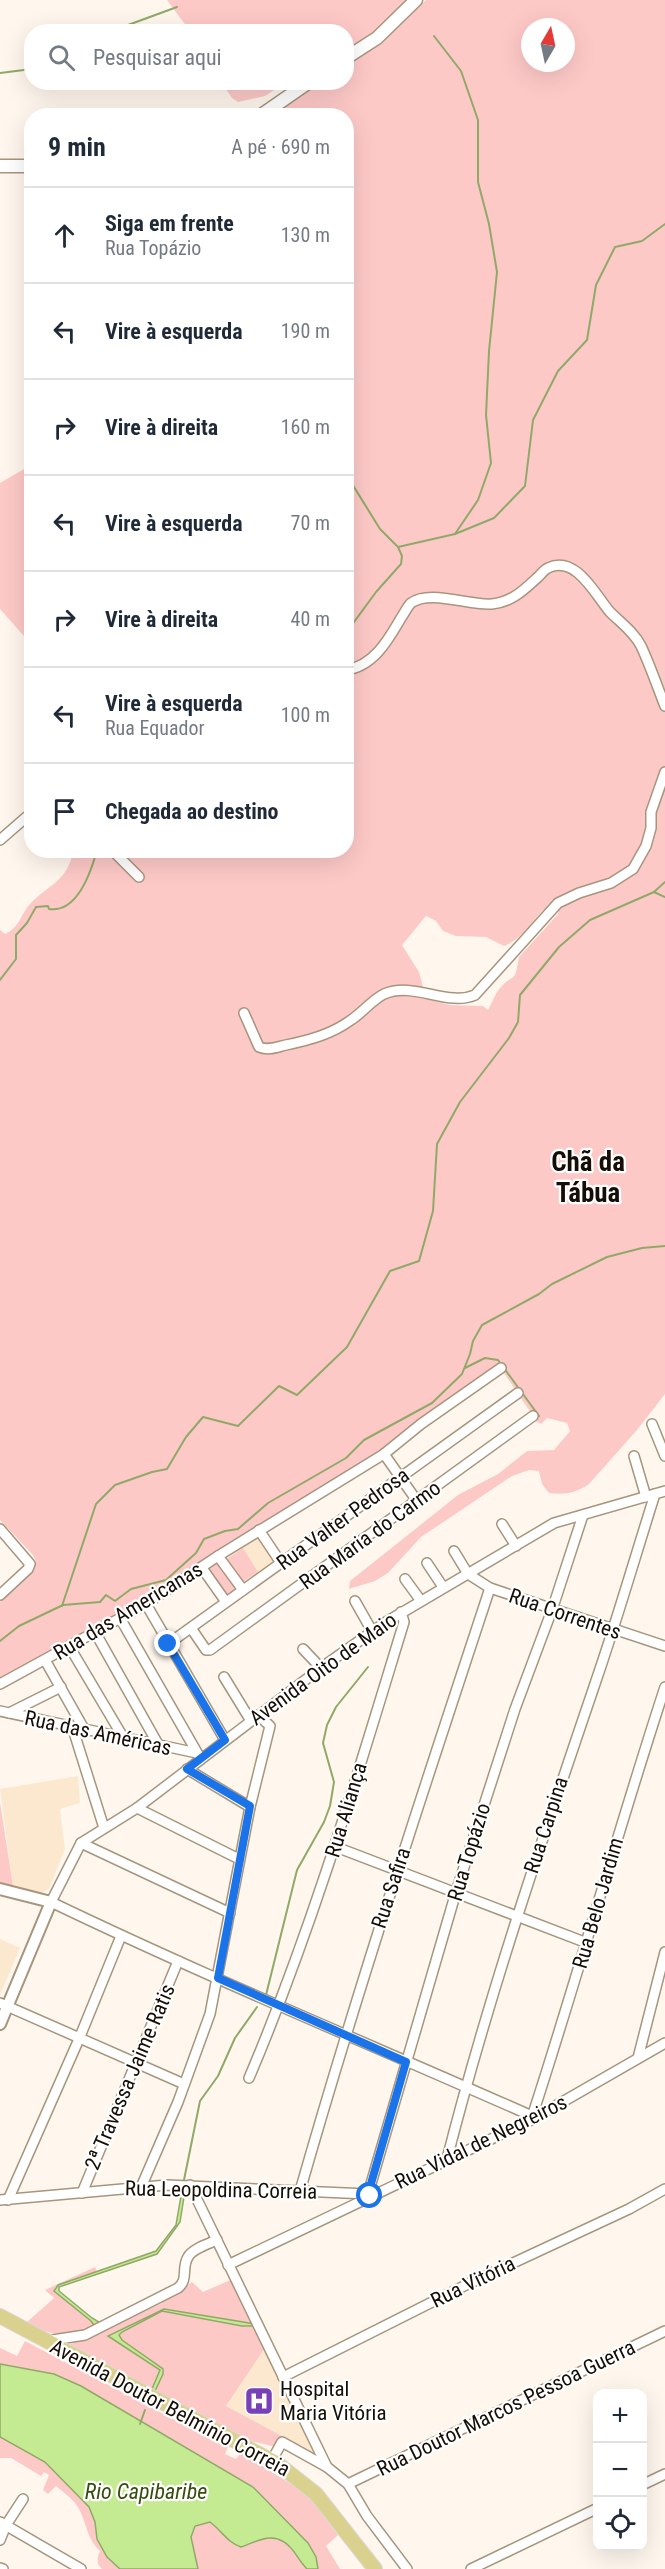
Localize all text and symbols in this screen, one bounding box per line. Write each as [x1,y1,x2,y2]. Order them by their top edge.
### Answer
north arrow [521,18,575,72]
search box [24,24,354,90]
icon: search [45,41,78,74]
text: Pesquisar aqui [93,45,222,70]
text: 9 min [48,132,106,162]
text: A pé · 690 m [231,135,330,159]
text: Siga em frente [105,211,234,236]
icon: ahead [48,219,81,252]
text: 130 m [281,223,330,247]
text: Rua Topázio [105,236,201,260]
icon: left [48,315,81,348]
text: Vire à esquerda [105,319,243,344]
text: 190 m [281,319,330,343]
icon: right [48,411,81,444]
text: Vire à direita [105,415,218,440]
text: 160 m [281,415,330,439]
icon: left [48,507,81,540]
text: Vire à esquerda [105,511,243,536]
text: 70 m [291,511,330,535]
icon: right [48,603,81,636]
text: Vire à direita [105,607,218,632]
text: 40 m [291,607,330,631]
text: Vire à esquerda [105,691,243,716]
icon: left [48,699,81,732]
text: 100 m [281,703,330,727]
text: Rua Equador [105,716,205,740]
icon: arrive [48,795,81,828]
text: Chegada ao destino [105,799,279,824]
district label: Chã da Tábua [551,1146,625,1209]
street label: Rua Valter Pedrosa [272,1463,414,1575]
street label: Rua Maria do Carmo [295,1476,445,1594]
street label: Rua das Americanas [49,1557,207,1665]
street label: Rua Correntes [506,1584,624,1644]
street label: Avenida Oito de Maio [245,1608,401,1730]
route end [154,1630,180,1656]
street label: Rua das Américas [22,1706,174,1760]
street label: Rua Aliança [320,1760,372,1860]
street label: Rua Carpina [519,1774,573,1876]
street label: Rua Topázio [443,1800,495,1904]
street label: Rua Belo Jardim [568,1835,628,1971]
street label: Rua Safira [367,1845,415,1931]
street label: 2ª Travessa Jaime Ratis [80,1981,180,2173]
street label: Rua Vidal de Negreiros [391,2090,571,2194]
street label: Rua Leopoldina Correia [125,2176,317,2204]
route start [356,2182,382,2208]
street label: Rua Vitória [427,2251,519,2313]
street label: Avenida Doutor Belmínio Correia [46,2334,294,2482]
street label: Rua Doutor Marcos Pessoa Guerra [373,2335,639,2481]
place label: Hospital Maria Vitória [280,2377,386,2425]
hospital icon: Hospital Maria Vitória [243,2385,275,2417]
map controls [593,2389,647,2551]
button: + [593,2389,647,2443]
button: − [593,2443,647,2497]
water label: Rio Capibaribe [85,2479,207,2504]
button: locate [593,2497,647,2551]

